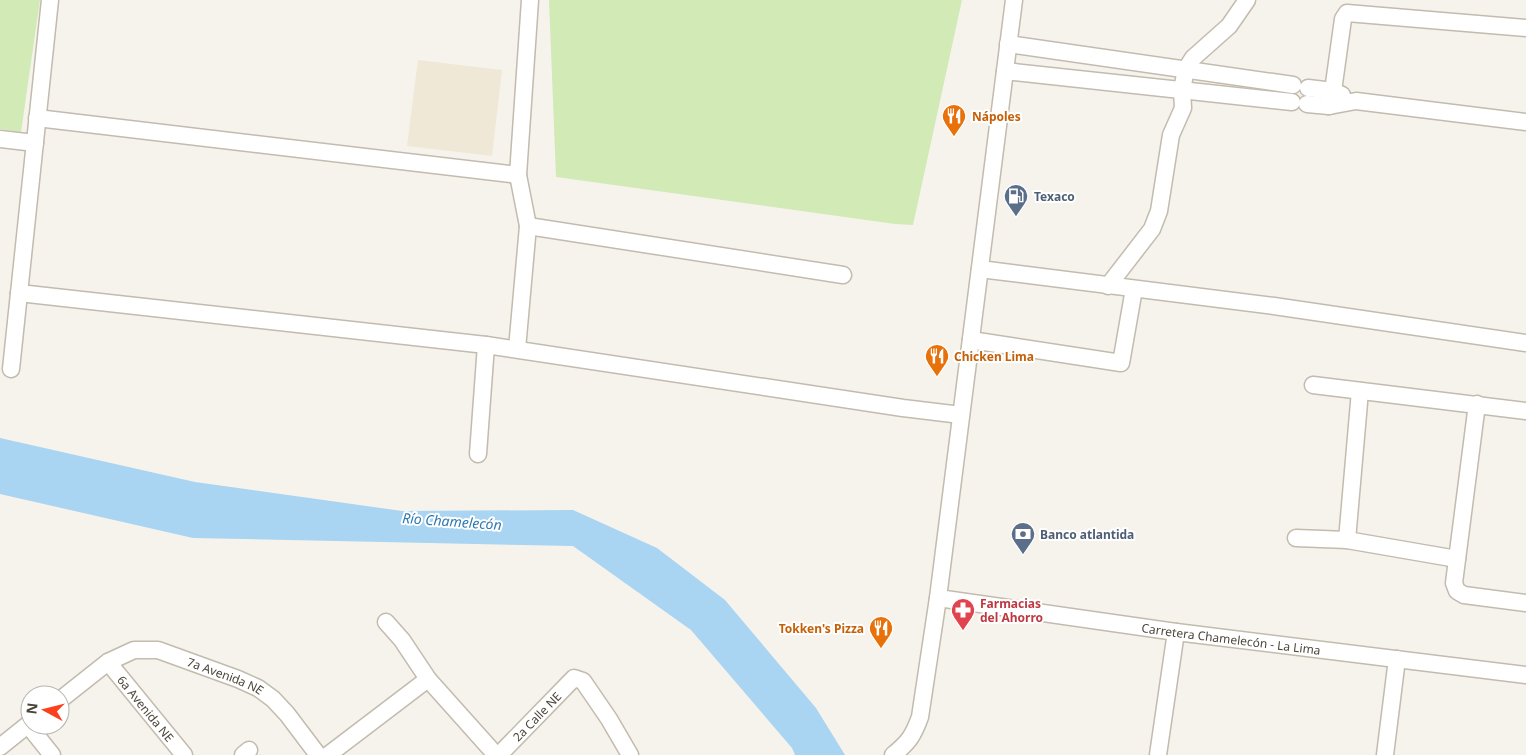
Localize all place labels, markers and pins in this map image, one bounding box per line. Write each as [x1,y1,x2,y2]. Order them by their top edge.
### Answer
restaurant icon: Nápoles [941,103,967,137]
place label: Nápoles [972,108,1021,125]
fuel station icon: Texaco [1003,183,1029,217]
place label: Texaco [1034,188,1075,205]
restaurant icon: Chicken Lima [924,343,950,377]
place label: Chicken Lima [954,348,1034,365]
bank icon: Banco atlantida [1010,521,1036,555]
place label: Banco atlantida [1040,526,1134,543]
place label: Farmacias del Ahorro [980,595,1043,626]
pharmacy icon: Farmacias del Ahorro [950,597,976,631]
restaurant icon: Tokken's Pizza [868,615,894,649]
place label: Tokken's Pizza [779,620,864,637]

